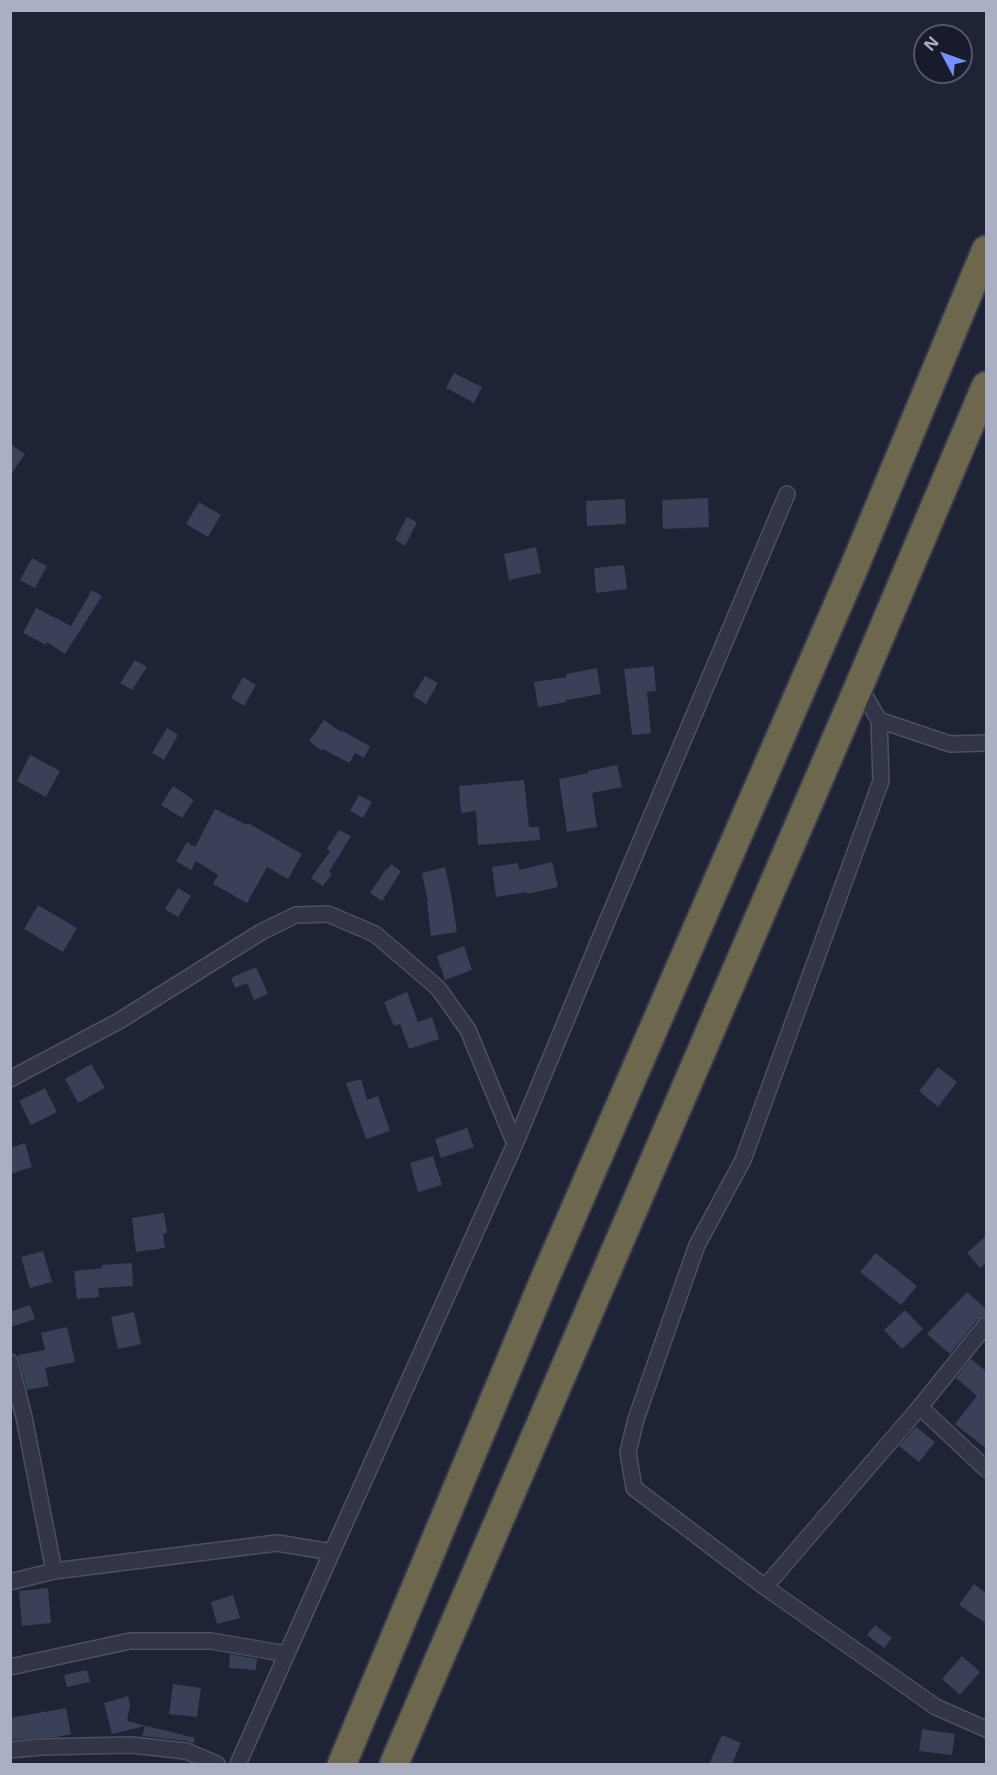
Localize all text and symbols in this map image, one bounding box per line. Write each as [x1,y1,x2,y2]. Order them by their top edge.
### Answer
north arrow [913,24,973,84]
text: N [918,31,943,56]

